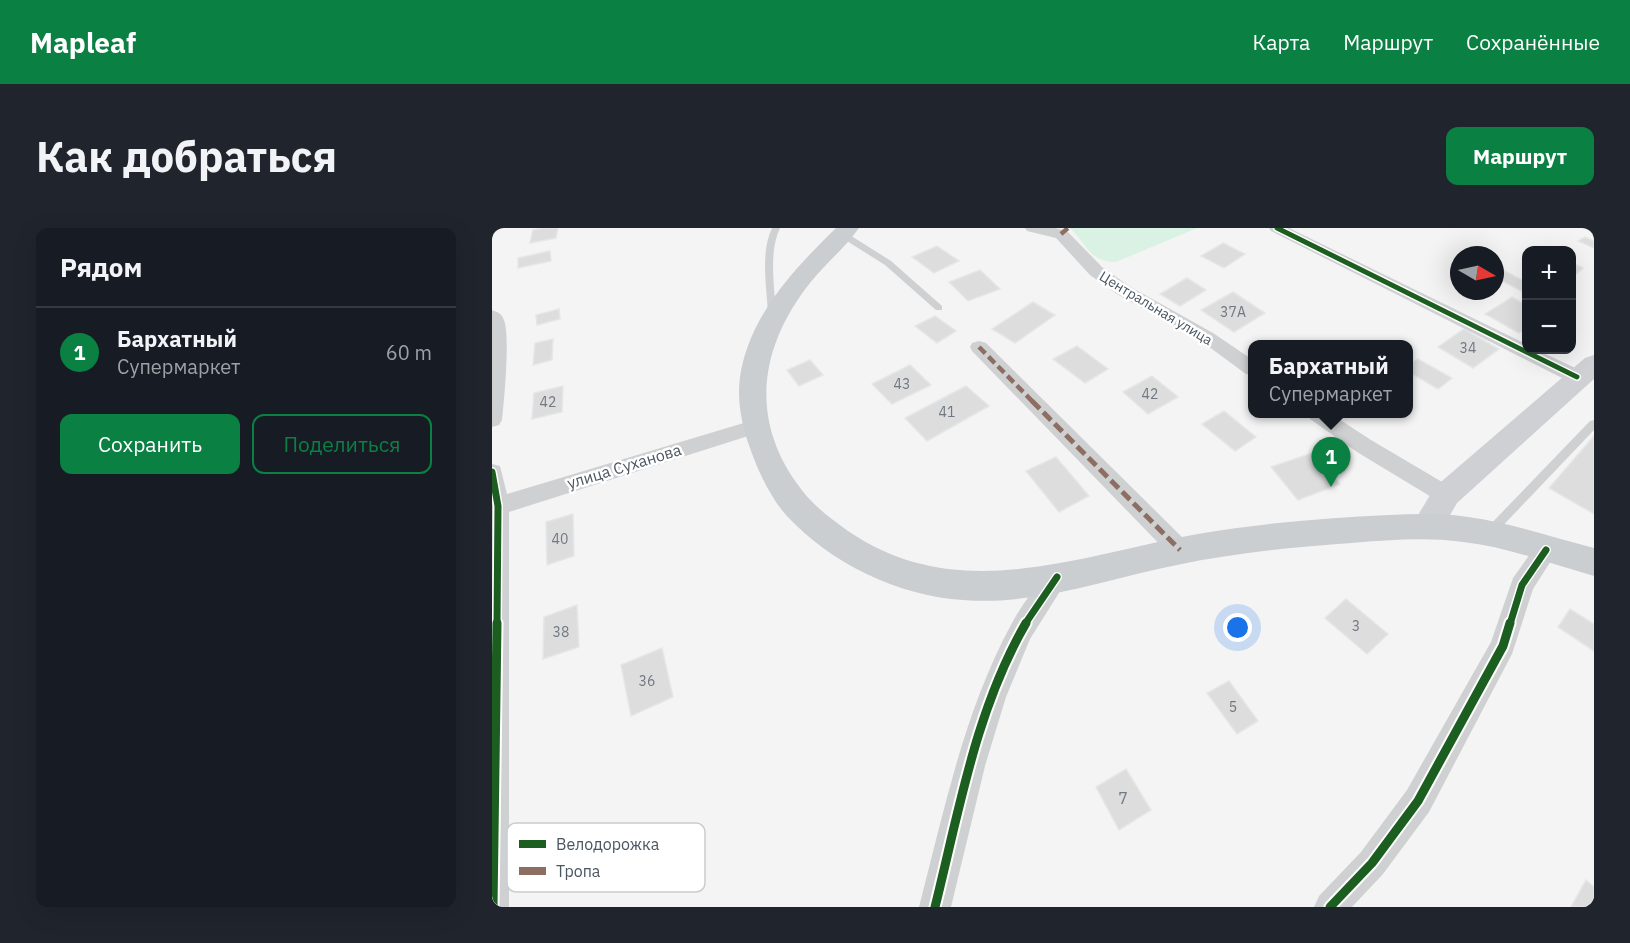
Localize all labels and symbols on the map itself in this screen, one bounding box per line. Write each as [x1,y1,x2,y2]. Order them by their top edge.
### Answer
north arrow [1450,246,1504,300]
street label: Центральная улица [1096,267,1216,349]
house number: 37А [1220,303,1246,321]
house number: 34 [1460,339,1476,357]
house number: 43 [894,375,910,393]
house number: 42 [1142,385,1158,403]
house number: 42 [540,393,556,411]
house number: 41 [939,403,955,421]
pin: 1 [1312,438,1350,487]
street label: улица Суханова [564,439,684,493]
house number: 40 [552,530,568,548]
your location [1223,613,1252,642]
house number: 3 [1352,617,1360,635]
house number: 38 [553,623,569,641]
house number: 36 [639,672,655,690]
house number: 5 [1229,698,1237,716]
house number: 7 [1118,788,1128,808]
legend [507,823,705,892]
text: Велодорожка [556,834,660,854]
text: Тропа [556,861,601,881]

